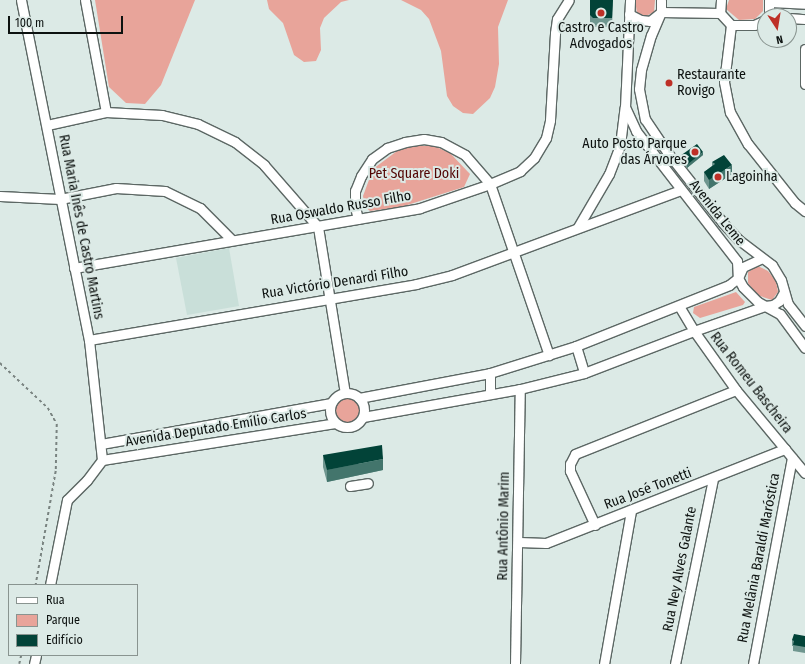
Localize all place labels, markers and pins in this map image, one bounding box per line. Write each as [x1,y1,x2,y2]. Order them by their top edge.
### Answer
marker: Castro e Castro Advogados [596,8,606,18]
place label: Castro e Castro Advogados [558,20,644,52]
place label: Restaurante Rovigo [677,67,746,100]
marker: Restaurante Rovigo [664,78,674,88]
place label: Auto Posto Parque das Árvores [582,136,687,168]
marker: Auto Posto Parque das Árvores [690,147,700,157]
place label: Lagoinha [726,169,778,185]
marker: Lagoinha [713,172,723,182]

